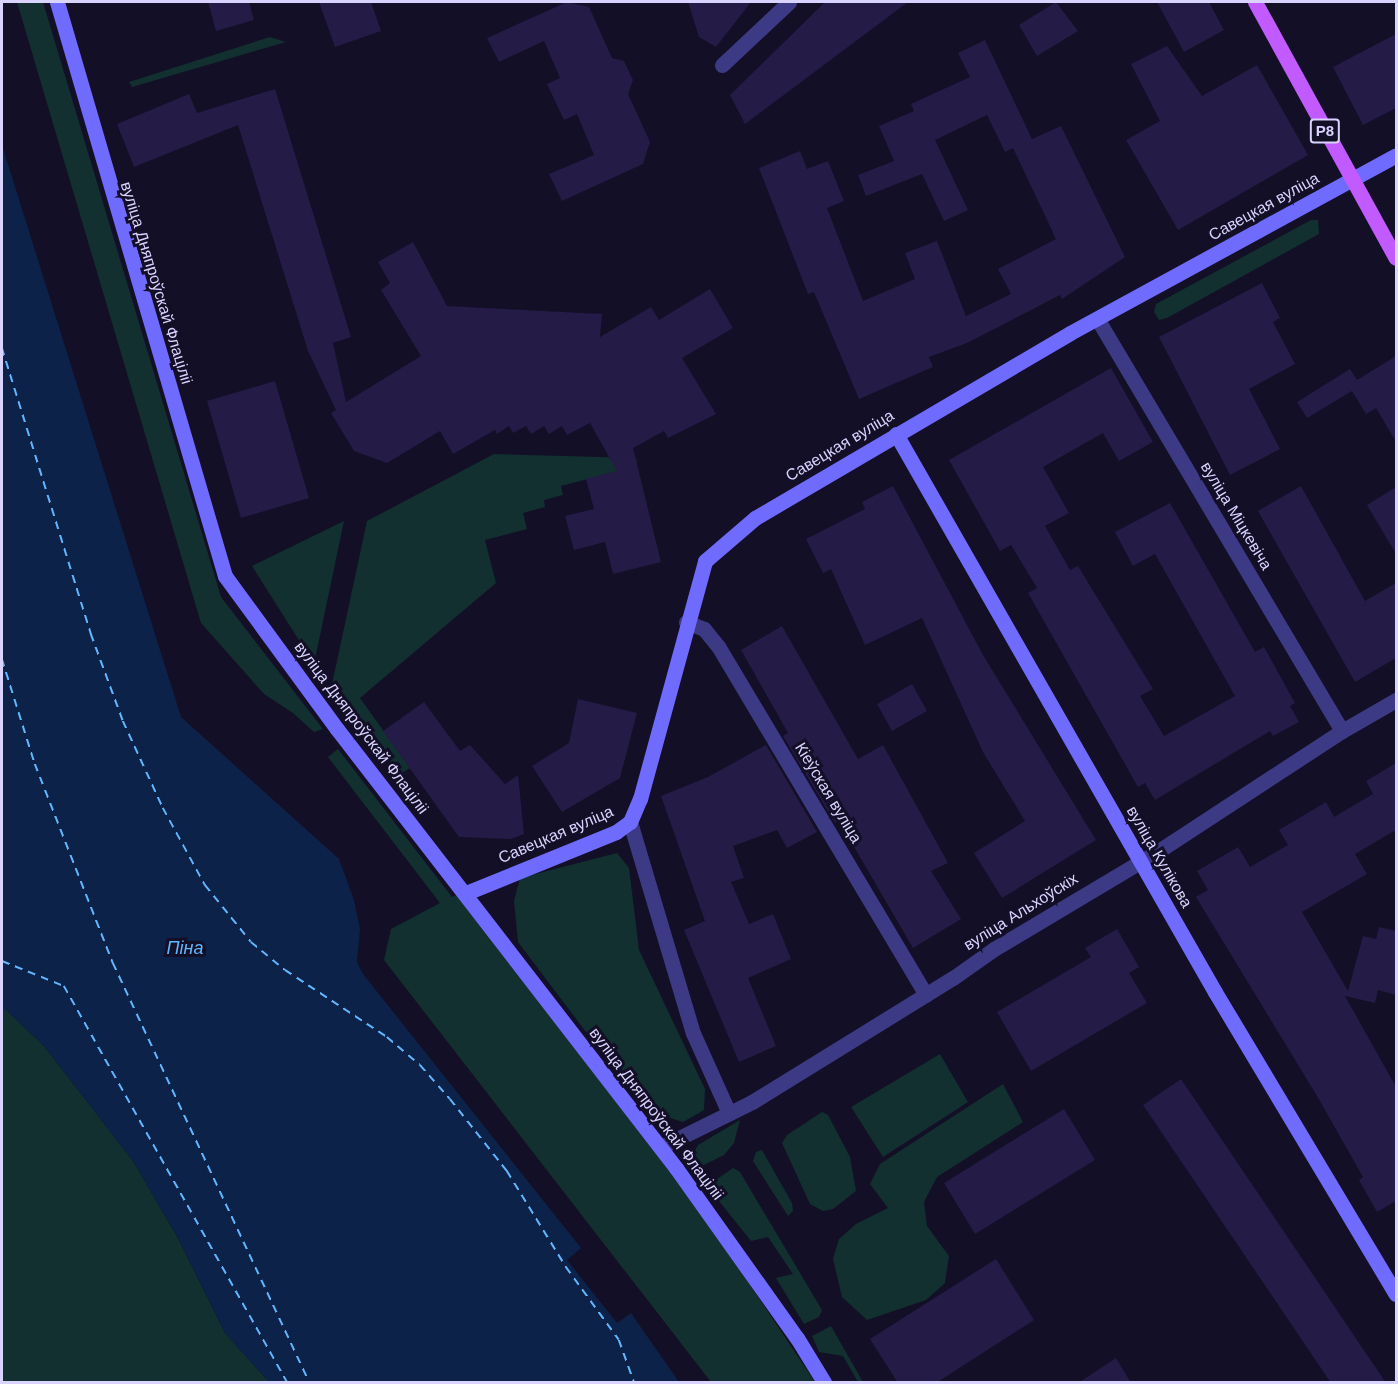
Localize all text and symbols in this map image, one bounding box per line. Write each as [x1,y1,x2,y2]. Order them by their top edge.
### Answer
road number: Р8 [1308,119,1342,143]
street label: Савецкая вуліца [1206,169,1322,245]
street label: вуліца Дняпроўскай Флаціліі [116,179,196,387]
street label: Савецкая вуліца [782,406,898,486]
street label: вуліца Міцкевіча [1196,459,1276,573]
street label: вуліца Дняпроўскай Флаціліі [290,638,432,818]
street label: Кіеўская вуліца [790,739,866,847]
street label: Савецкая вуліца [496,802,616,868]
street label: вуліца Кулікова [1122,803,1196,911]
street label: вуліца Альхоўскіх [960,869,1082,955]
water label: Піна [167,937,203,959]
street label: вуліца Дняпроўскай Флаціліі [585,1024,727,1204]

